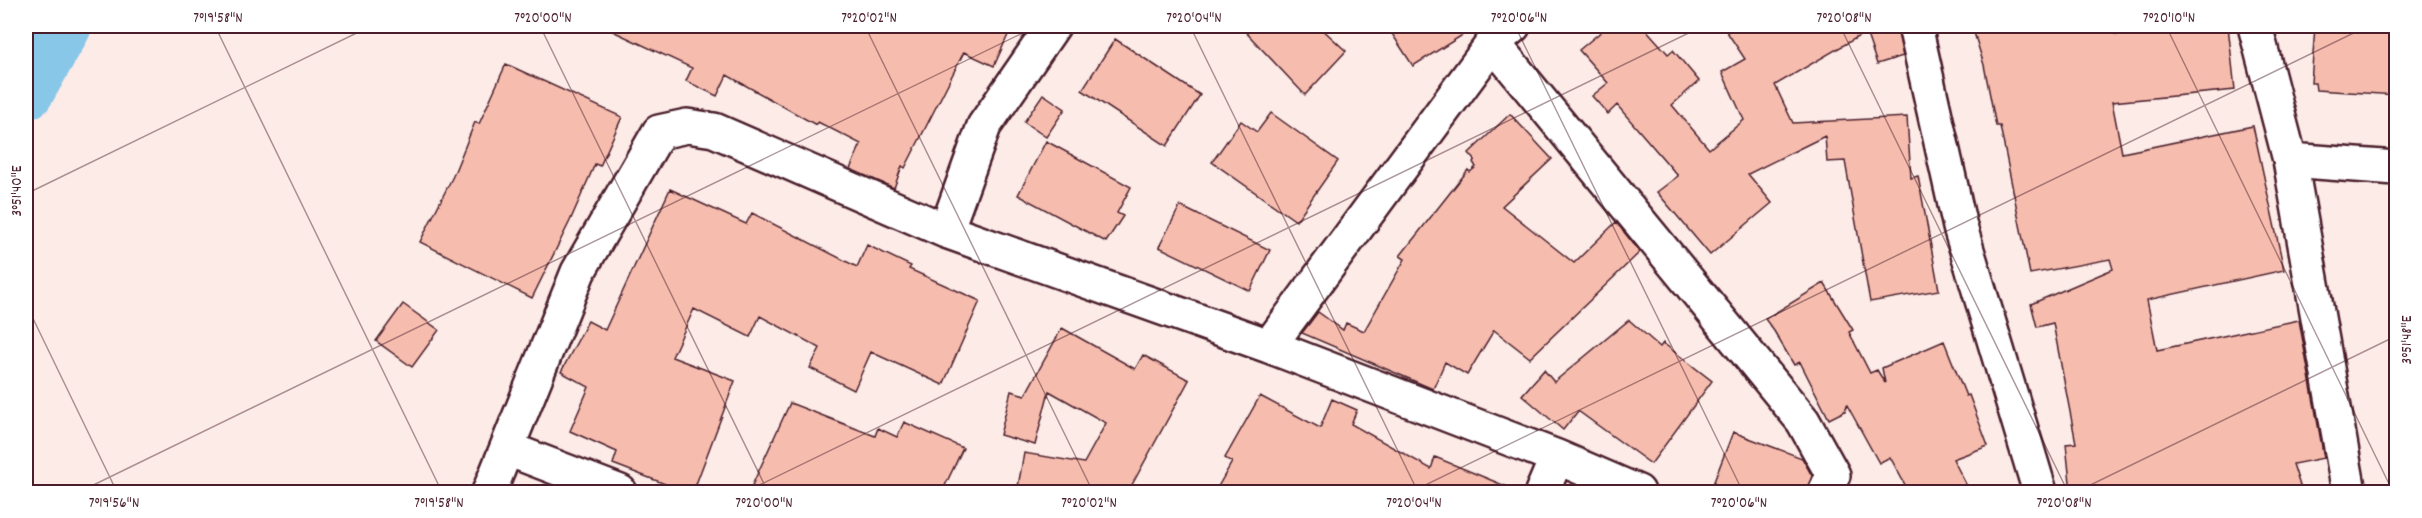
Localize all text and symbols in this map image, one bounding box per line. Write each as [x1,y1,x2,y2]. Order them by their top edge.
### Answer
text: 7°19'58"N [193,8,243,30]
text: 7°20'00"N [514,8,572,30]
text: 7°20'02"N [841,8,897,30]
text: 7°20'04"N [1166,8,1222,30]
text: 7°20'06"N [1491,8,1547,30]
text: 7°20'08"N [1816,8,1872,30]
text: 7°20'10"N [2143,8,2195,30]
text: 3°51'40"E [7,165,29,217]
text: 3°51'48"E [2397,315,2419,365]
text: 7°19'56"N [89,493,139,515]
text: 7°19'58"N [414,493,464,515]
text: 7°20'00"N [735,493,793,515]
text: 7°20'02"N [1061,493,1117,515]
text: 7°20'04"N [1386,493,1442,515]
text: 7°20'06"N [1711,493,1767,515]
text: 7°20'08"N [2036,493,2092,515]

